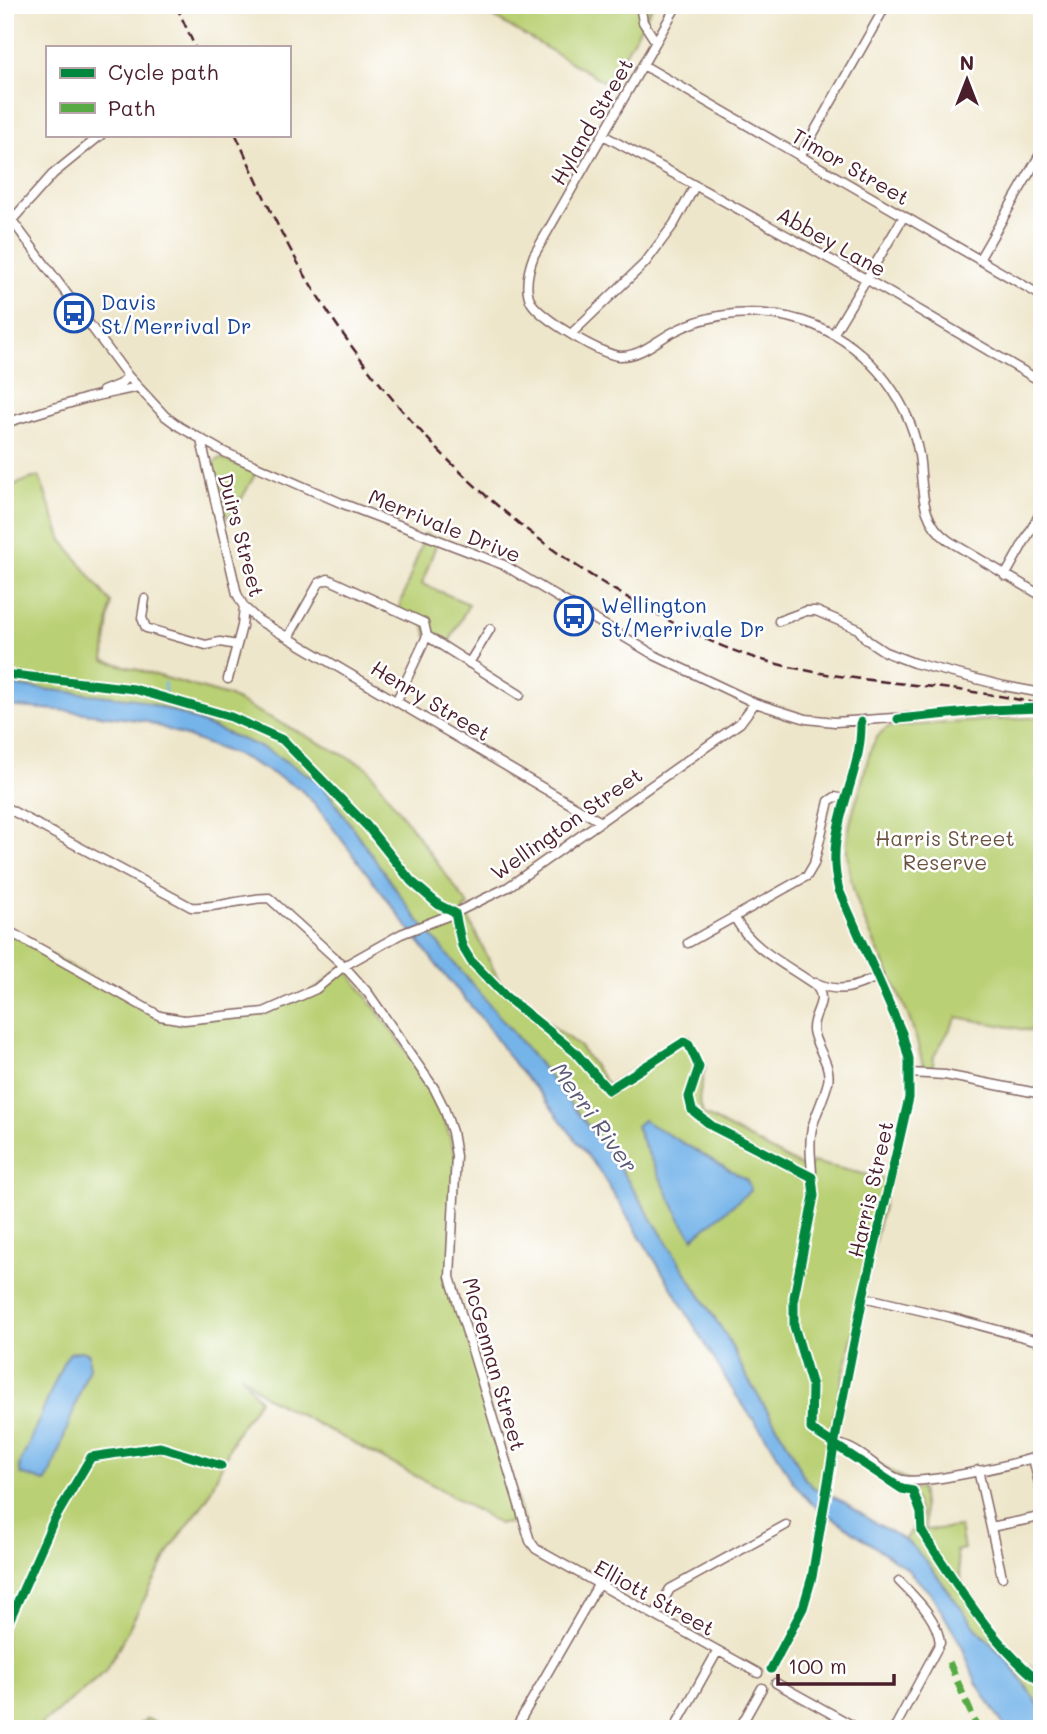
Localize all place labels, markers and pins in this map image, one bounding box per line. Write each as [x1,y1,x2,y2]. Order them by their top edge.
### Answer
place label: Davis St/Merrival Dr [101,288,252,339]
bus stop icon: Davis St/Merrival Dr [53,292,95,334]
place label: Wellington St/Merrivale Dr [601,591,764,642]
bus stop icon: Wellington St/Merrivale Dr [553,595,595,637]

